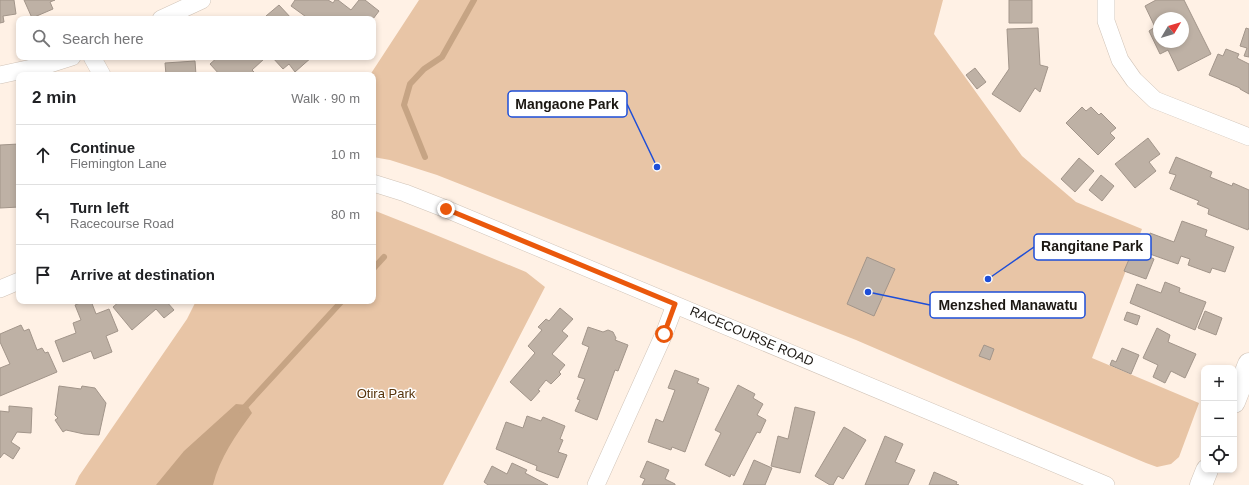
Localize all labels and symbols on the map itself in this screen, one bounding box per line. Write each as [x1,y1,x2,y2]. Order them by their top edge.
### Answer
north arrow [1153,12,1189,48]
callout: Mangaone Park [508,91,627,117]
text: Mangaone Park [515,96,619,112]
route end [437,200,455,218]
callout: Rangitane Park [1034,234,1151,260]
text: Rangitane Park [1041,238,1143,254]
callout: Menzshed Manawatu [930,292,1085,318]
text: Menzshed Manawatu [938,297,1078,313]
street label: RACECOURSE ROAD [688,303,816,369]
route start [655,325,673,343]
park label: Otira Park [357,386,416,401]

